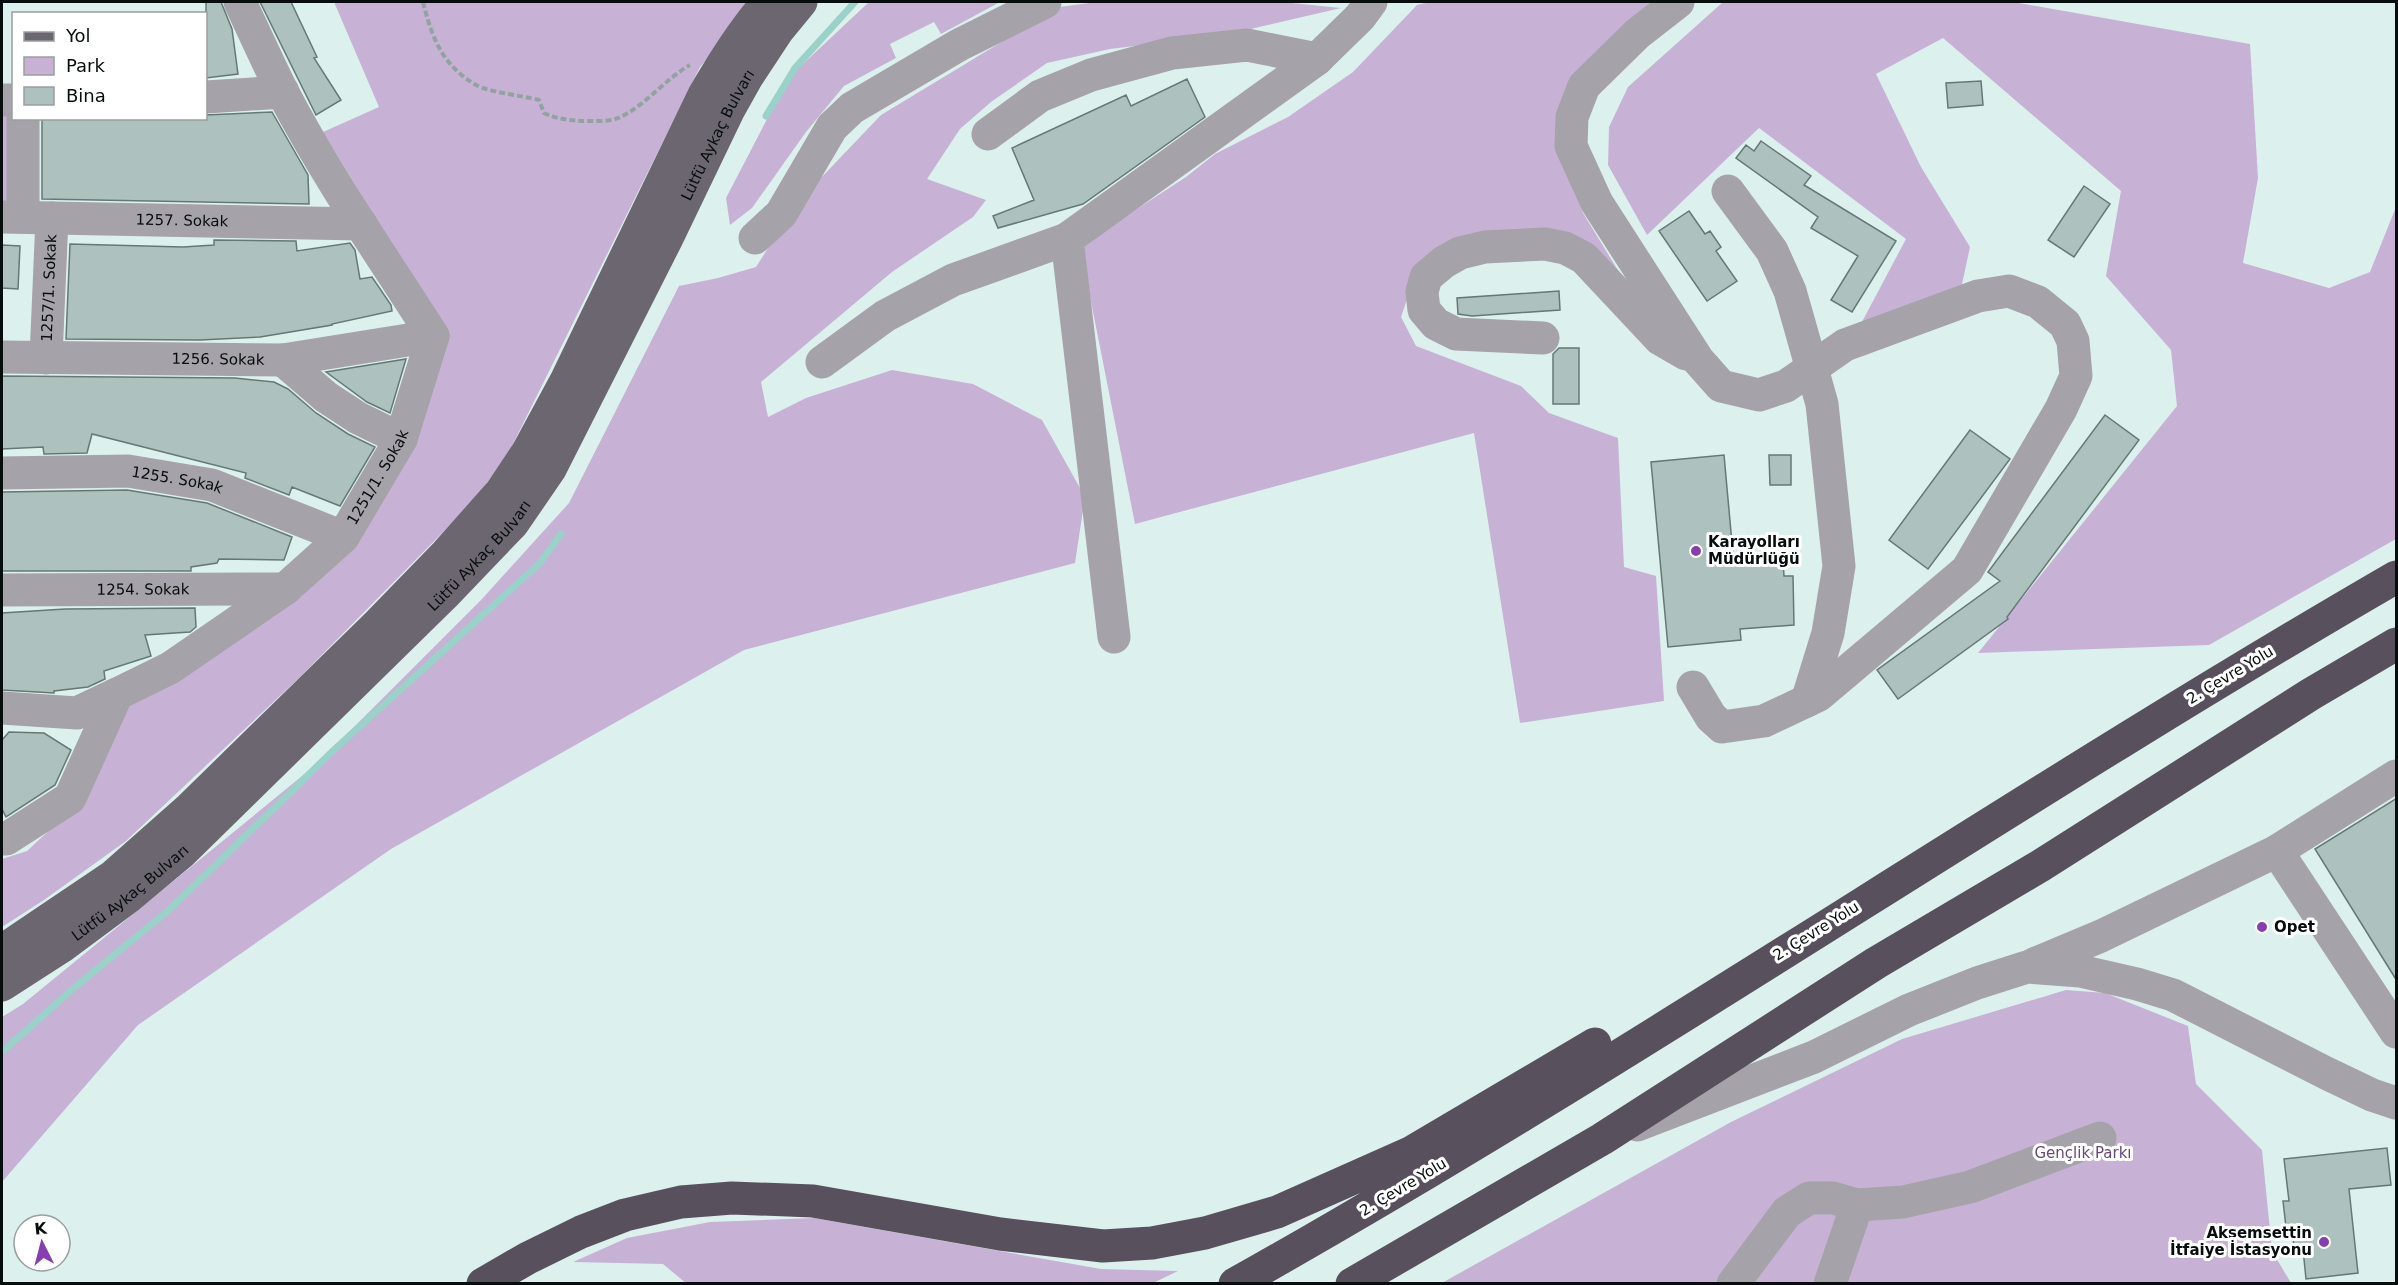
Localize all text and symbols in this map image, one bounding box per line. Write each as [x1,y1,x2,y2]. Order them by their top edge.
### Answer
legend [12,12,207,120]
text: Yol [65,25,91,46]
text: Park [66,55,105,76]
street label: Lütfü Aykaç Bulvarı [677,66,758,203]
text: Bina [66,85,106,106]
street label: 1257. Sokak [135,211,229,230]
street label: 1257/1. Sokak [38,234,60,342]
street label: 1256. Sokak [171,350,265,369]
street label: 1251/1. Sokak [343,427,412,528]
street label: 1255. Sokak [130,463,226,498]
street label: Lütfü Aykaç Bulvarı [424,497,535,615]
place label: Karayolları Müdürlüğü [1708,533,1800,568]
marker: Karayolları Müdürlüğü [1689,544,1703,558]
street label: 1254. Sokak [97,580,190,599]
street label: 2. Çevre Yolu [2184,642,2276,708]
street label: Lütfü Aykaç Bulvarı [68,841,193,945]
street label: 2. Çevre Yolu [1770,898,1862,964]
place label: Opet [2274,918,2315,936]
marker: Opet [2255,920,2269,934]
park label: Gençlik Parkı [2035,1144,2131,1162]
street label: 2. Çevre Yolu [1357,1154,1449,1220]
north arrow [12,1213,72,1273]
text: K [33,1218,48,1239]
place label: Akşemsettin İtfaiye İstasyonu [2170,1224,2312,1259]
marker: Akşemsettin İtfaiye İstasyonu [2317,1235,2331,1249]

